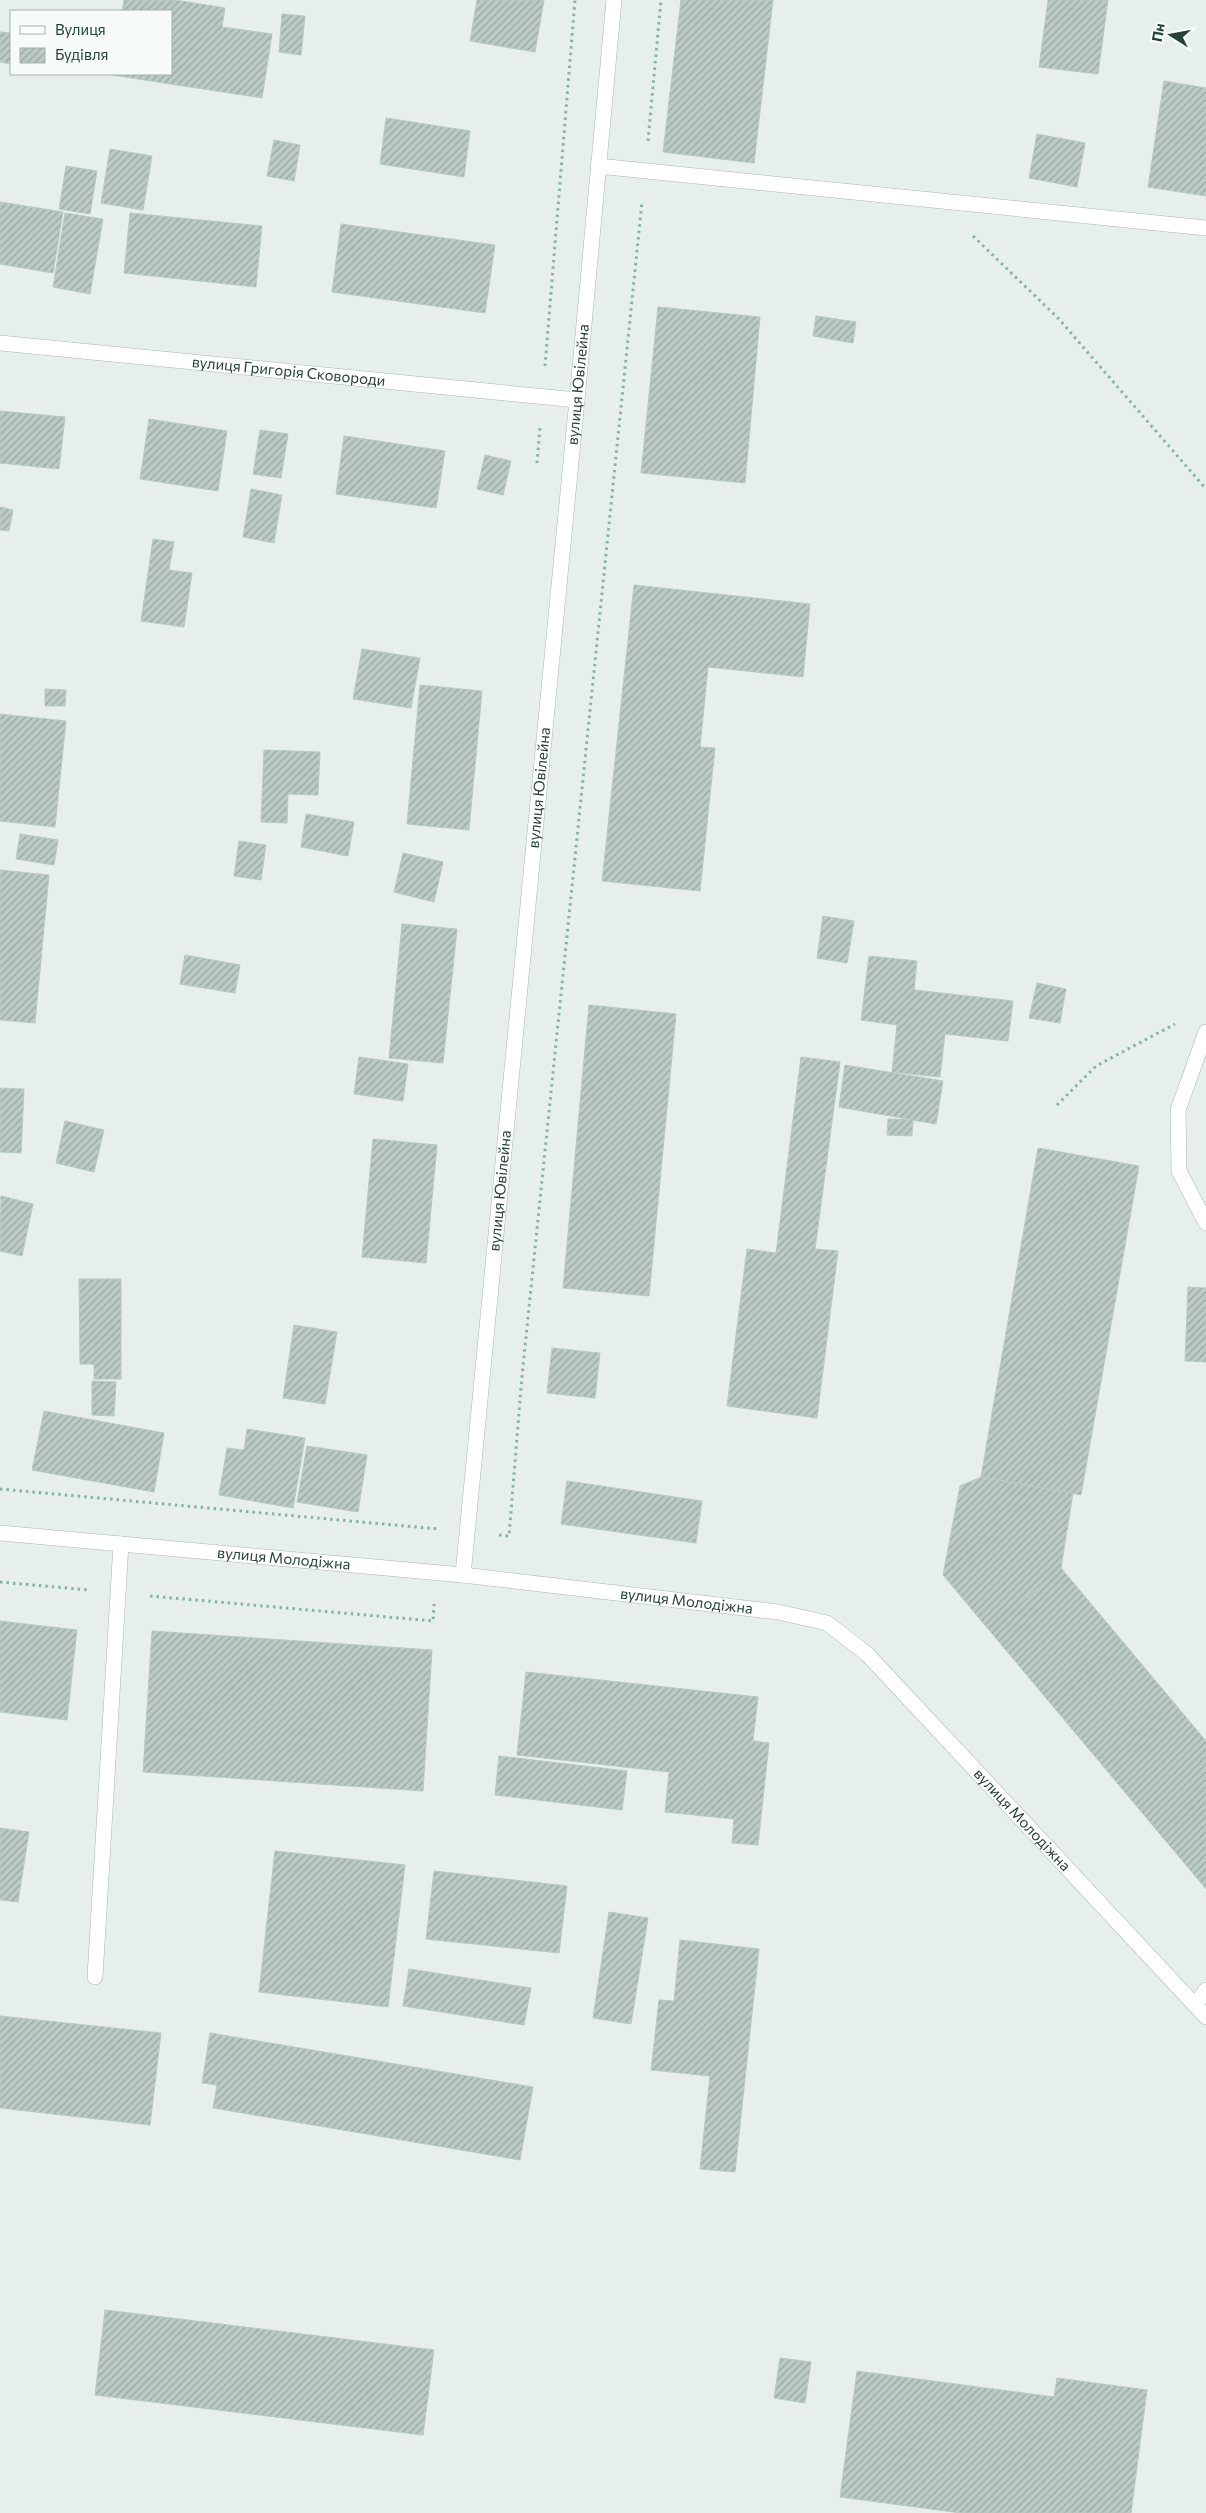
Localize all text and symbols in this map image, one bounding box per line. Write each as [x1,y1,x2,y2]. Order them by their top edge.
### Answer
legend [10,10,172,75]
north arrow [1146,10,1196,60]
text: Вулиця [55,20,106,38]
text: Пн [1148,22,1168,43]
text: Будівля [55,45,108,63]
street label: вулиця Ювілейна [563,323,592,446]
street label: вулиця Григорія Сковороди [191,352,386,389]
street label: вулиця Ювілейна [524,726,553,849]
street label: вулиця Ювілейна [484,1129,514,1252]
street label: вулиця Молодіжна [217,1543,351,1573]
street label: вулиця Молодіжна [619,1584,754,1617]
street label: вулиця Молодіжна [971,1764,1075,1874]

